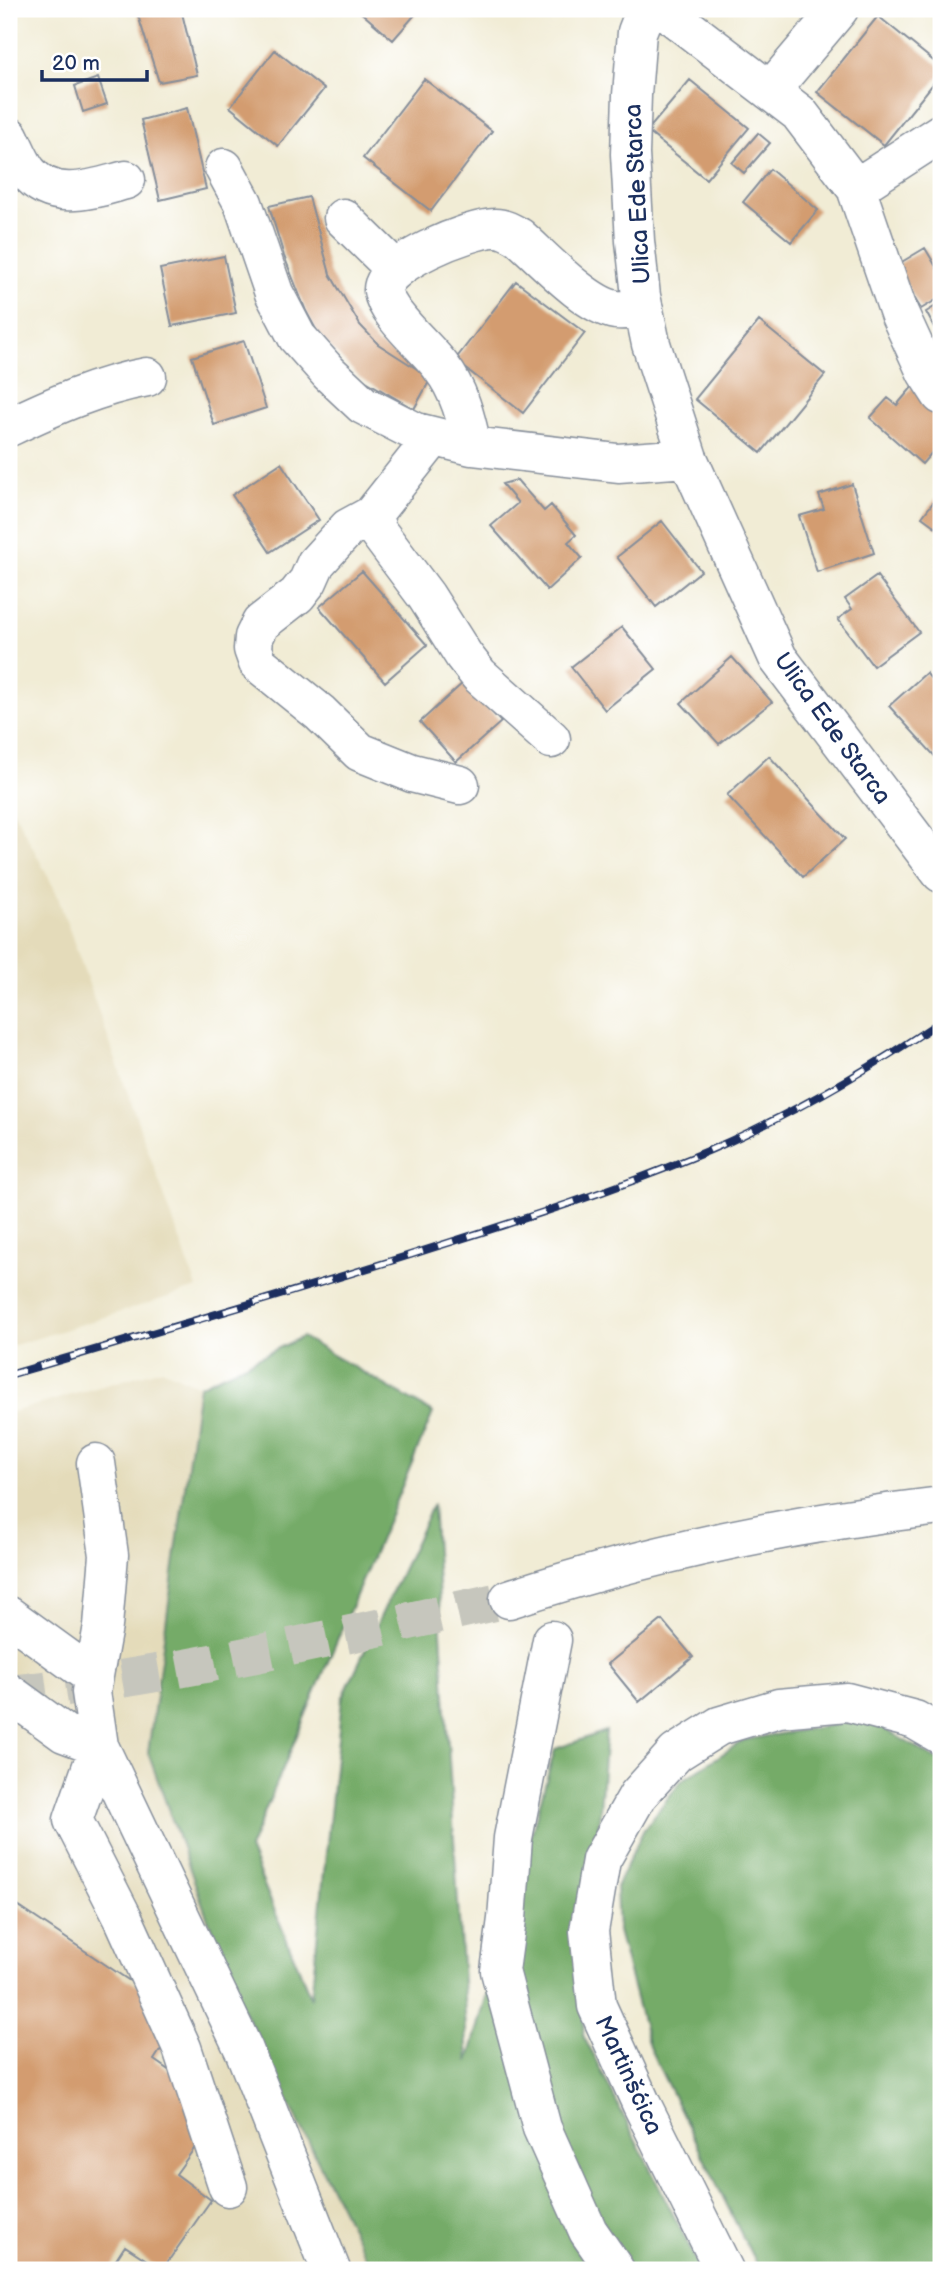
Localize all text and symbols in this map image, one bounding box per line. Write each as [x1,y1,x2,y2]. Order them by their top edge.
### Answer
scale bar [42,38,147,82]
text: 20 m [52,51,100,76]
street label: Ulica Ede Starca [618,103,657,285]
street label: Ulica Ede Starca [768,647,897,810]
street label: Martinšćica [588,2011,669,2139]

